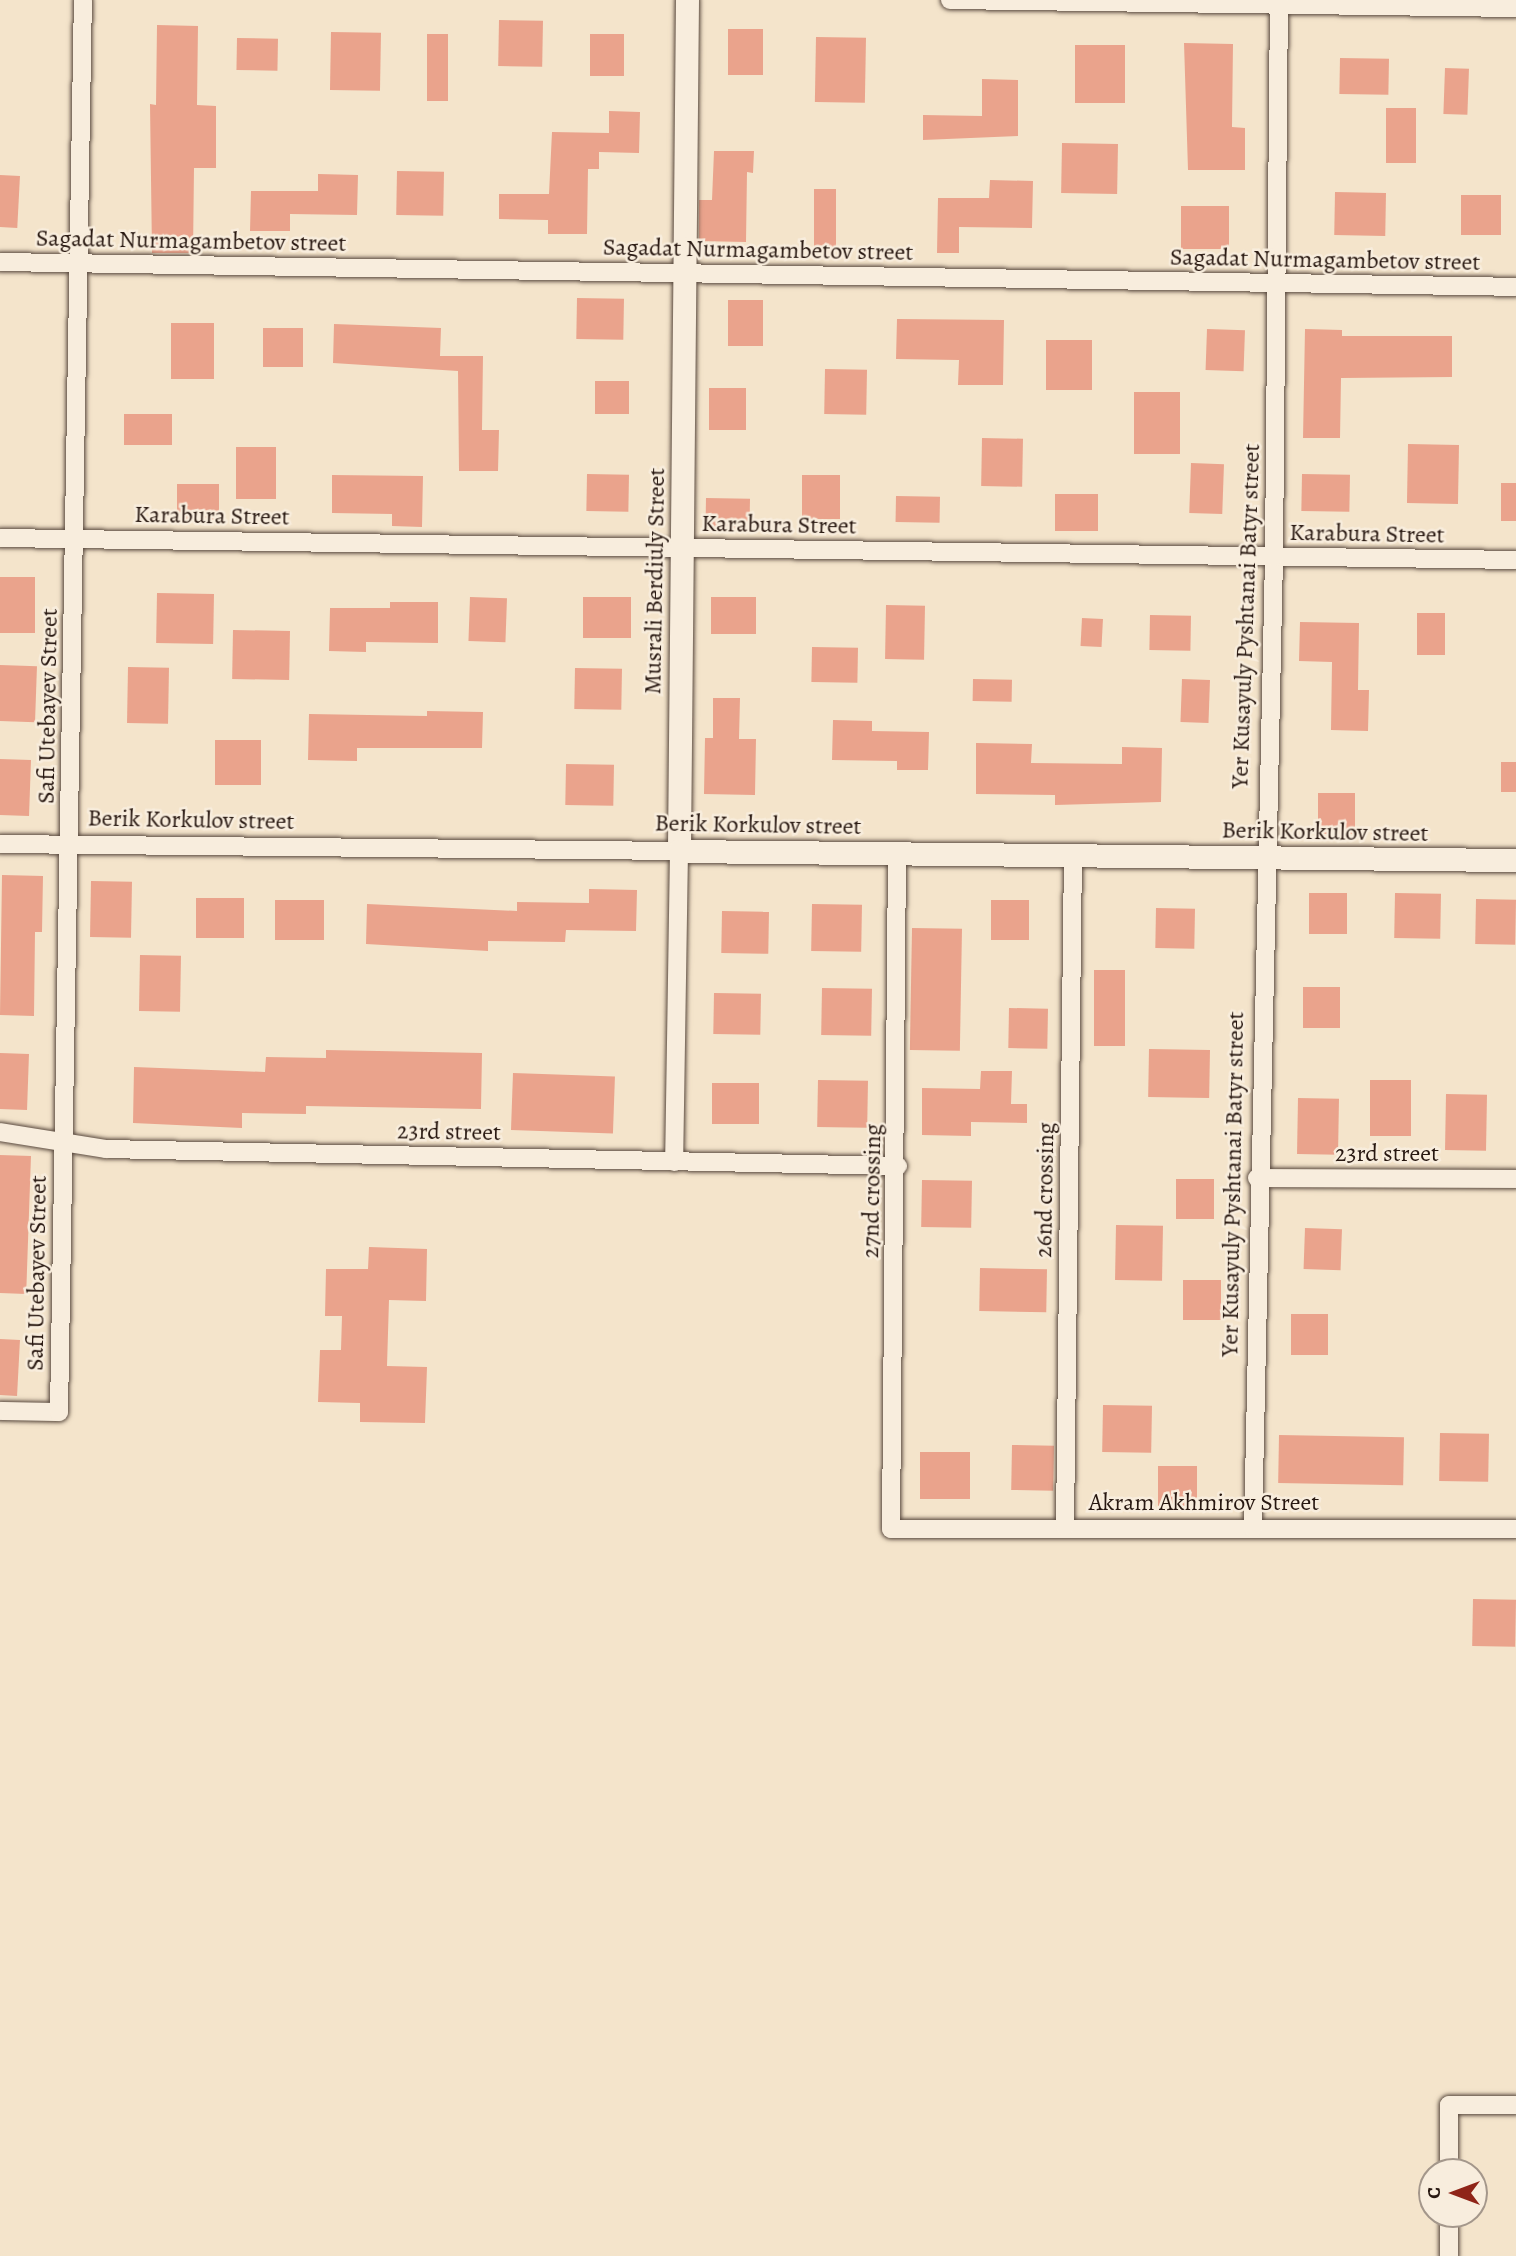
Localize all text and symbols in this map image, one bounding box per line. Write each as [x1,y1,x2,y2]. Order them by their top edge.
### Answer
street label: Sagadat Nurmagambetov street [36,224,346,258]
street label: Sagadat Nurmagambetov street [603,233,913,267]
street label: Sagadat Nurmagambetov street [1170,243,1480,277]
street label: Yer Kusayuly Pyshtanai Batyr street [1226,443,1266,789]
street label: Musrali Berdiuly Street [639,467,671,695]
street label: Karabura Street [134,500,290,532]
street label: Karabura Street [701,509,857,541]
street label: Karabura Street [1289,518,1445,550]
street label: Safi Utebayev Street [32,608,64,804]
street label: Berik Korkulov street [87,804,295,836]
street label: Berik Korkulov street [654,809,862,841]
street label: Berik Korkulov street [1221,816,1429,848]
street label: Yer Kusayuly Pyshtanai Batyr street [1216,1011,1250,1357]
street label: 23rd street [397,1117,501,1147]
street label: 26nd crossing [1029,1122,1061,1258]
street label: 27nd crossing [856,1123,888,1259]
street label: 23rd street [1335,1140,1439,1168]
street label: Safi Utebayev Street [21,1175,53,1371]
street label: Akram Akhmirov Street [1089,1489,1319,1517]
north arrow [1418,2158,1488,2228]
text: С [1421,2187,1447,2199]

